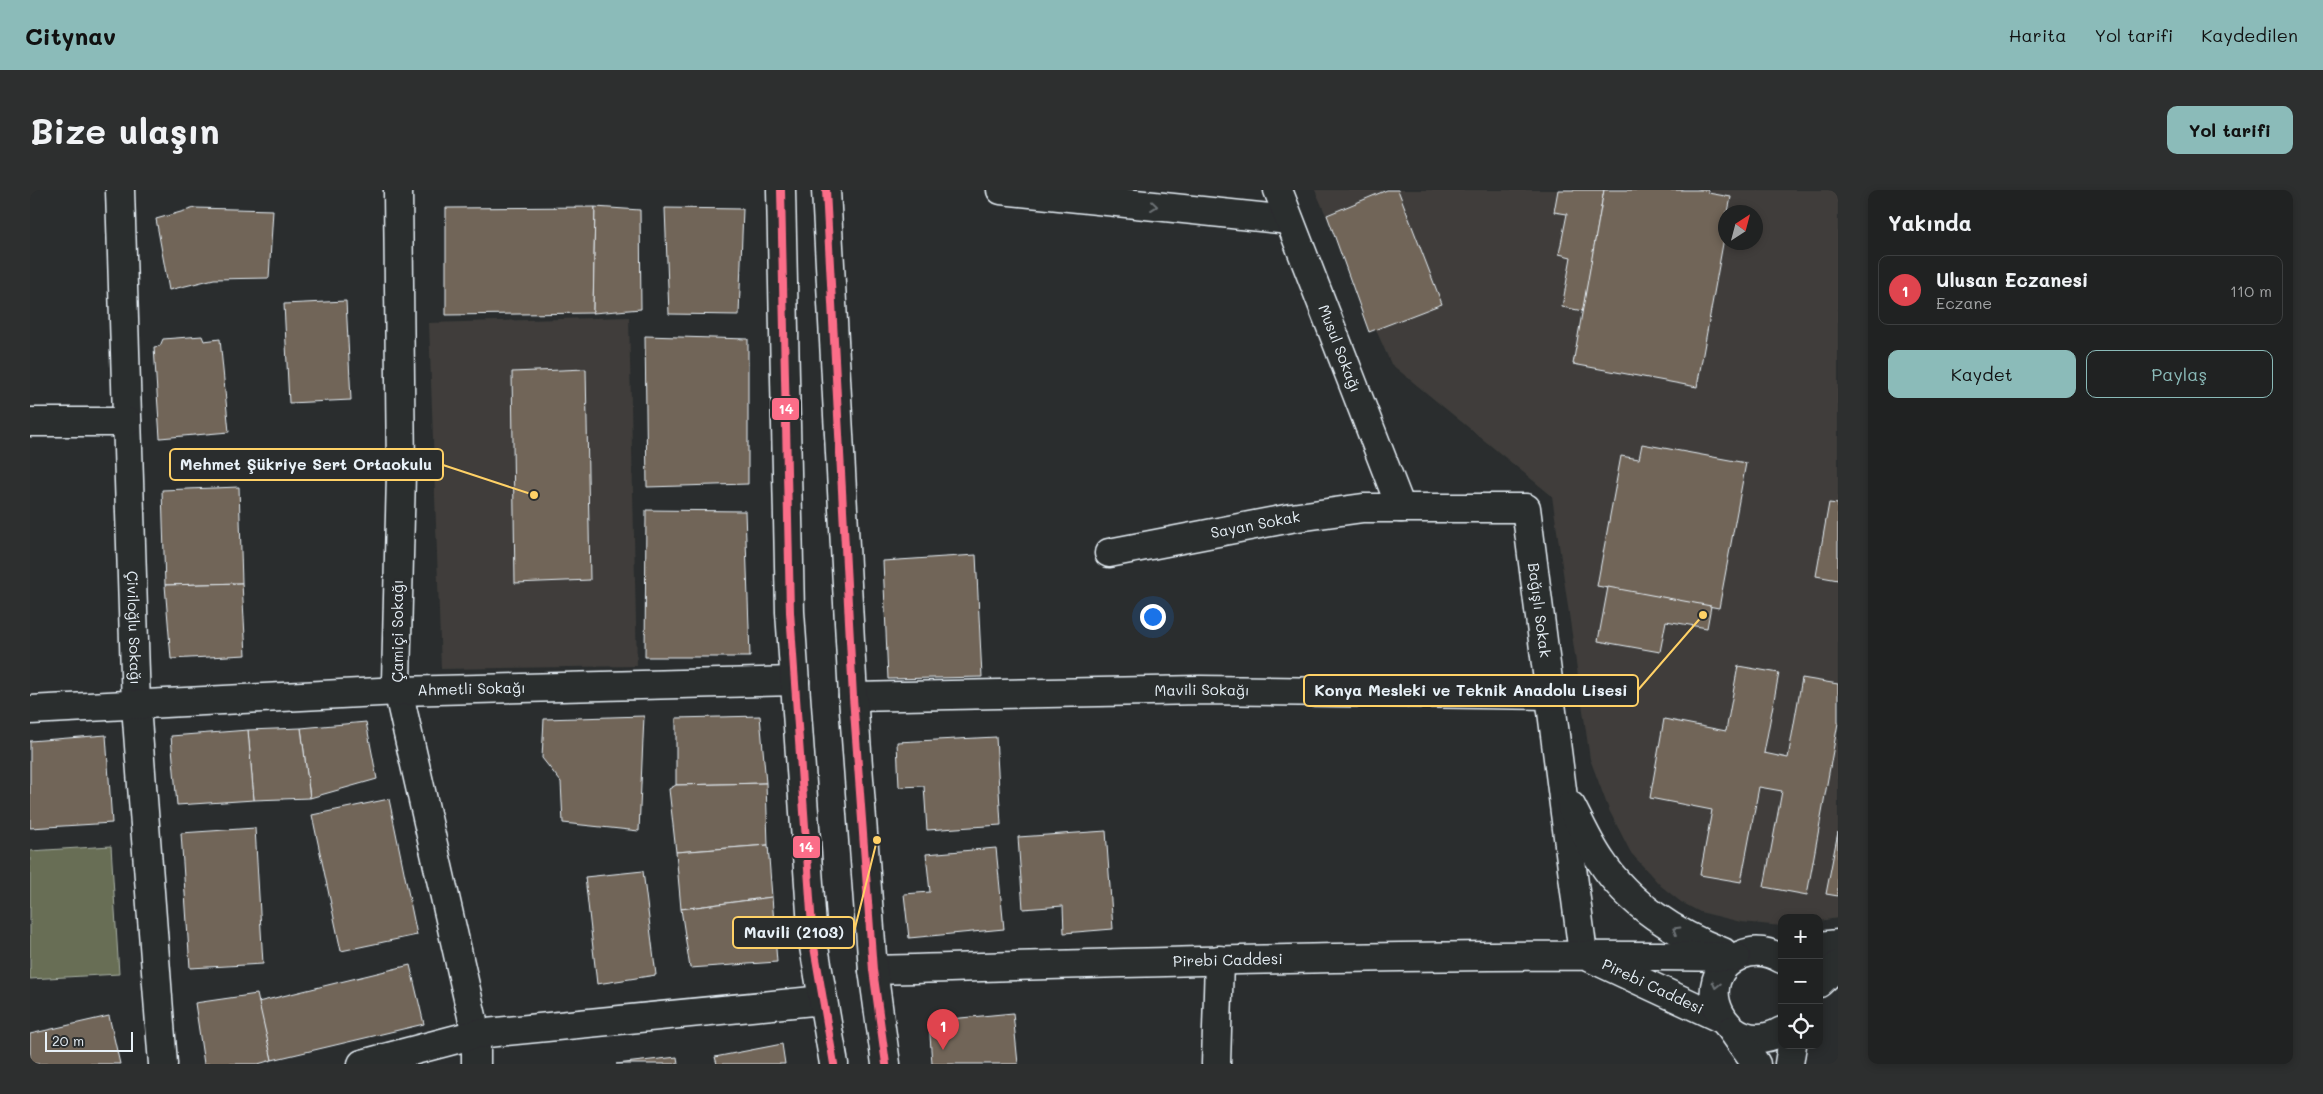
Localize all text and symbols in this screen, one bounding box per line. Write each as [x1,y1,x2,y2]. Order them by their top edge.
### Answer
text: Citynav [25,20,116,51]
text: Harita [2009,23,2066,47]
text: Yol tarifi [2094,23,2173,47]
text: Kaydedilen [2201,23,2298,47]
button: Yol tarifi [2167,106,2293,154]
text: Bize ulaşın [30,107,220,153]
one-way arrow [1150,200,1158,211]
north arrow [1718,205,1763,250]
text: Yakında [1888,209,1972,236]
text: Ulusan Eczanesi [1936,267,2089,292]
text: 1 [1901,280,1909,301]
text: 110 m [2230,280,2272,301]
text: Eczane [1936,292,1992,313]
street label: Musul Sokağı [1314,301,1366,395]
button: Kaydet [1888,350,2076,398]
button: Paylaş [2086,350,2273,398]
line badge: 14 [771,397,800,421]
text: 14 [778,399,794,418]
callout: Mehmet Şükriye Sert Ortaokulu [170,449,443,480]
text: Mehmet Şükriye Sert Ortaokulu [180,453,432,474]
street label: Sayan Sokak [1209,506,1301,542]
street label: Bağışlı Sokak [1524,561,1556,659]
street label: Çiviloğlu Sokağı [123,570,146,685]
street label: Çamiçi Sokağı [387,580,407,682]
your location [1140,604,1166,630]
callout: Konya Mesleki ve Teknik Anadolu Lisesi [1304,675,1638,706]
street label: Ahmetli Sokağı [417,677,526,700]
street label: Mavili Sokağı [1154,679,1250,700]
text: Konya Mesleki ve Teknik Anadolu Lisesi [1314,679,1628,700]
line badge: 14 [792,835,821,859]
text: 14 [798,837,814,856]
map controls [1778,914,1823,1049]
button: + [1778,914,1823,959]
callout: Mavili (2103) [733,917,854,948]
text: Mavili (2103) [744,921,844,942]
one-way arrow [1672,926,1681,936]
street label: Pirebi Caddesi [1173,948,1283,971]
street label: Pirebi Caddesi [1599,954,1707,1018]
button: − [1778,959,1823,1004]
one-way arrow [1711,981,1722,990]
button: locate [1778,1004,1823,1049]
pin: 1 [927,1009,959,1050]
scale bar [45,1029,132,1052]
text: 20 m [52,1031,84,1050]

